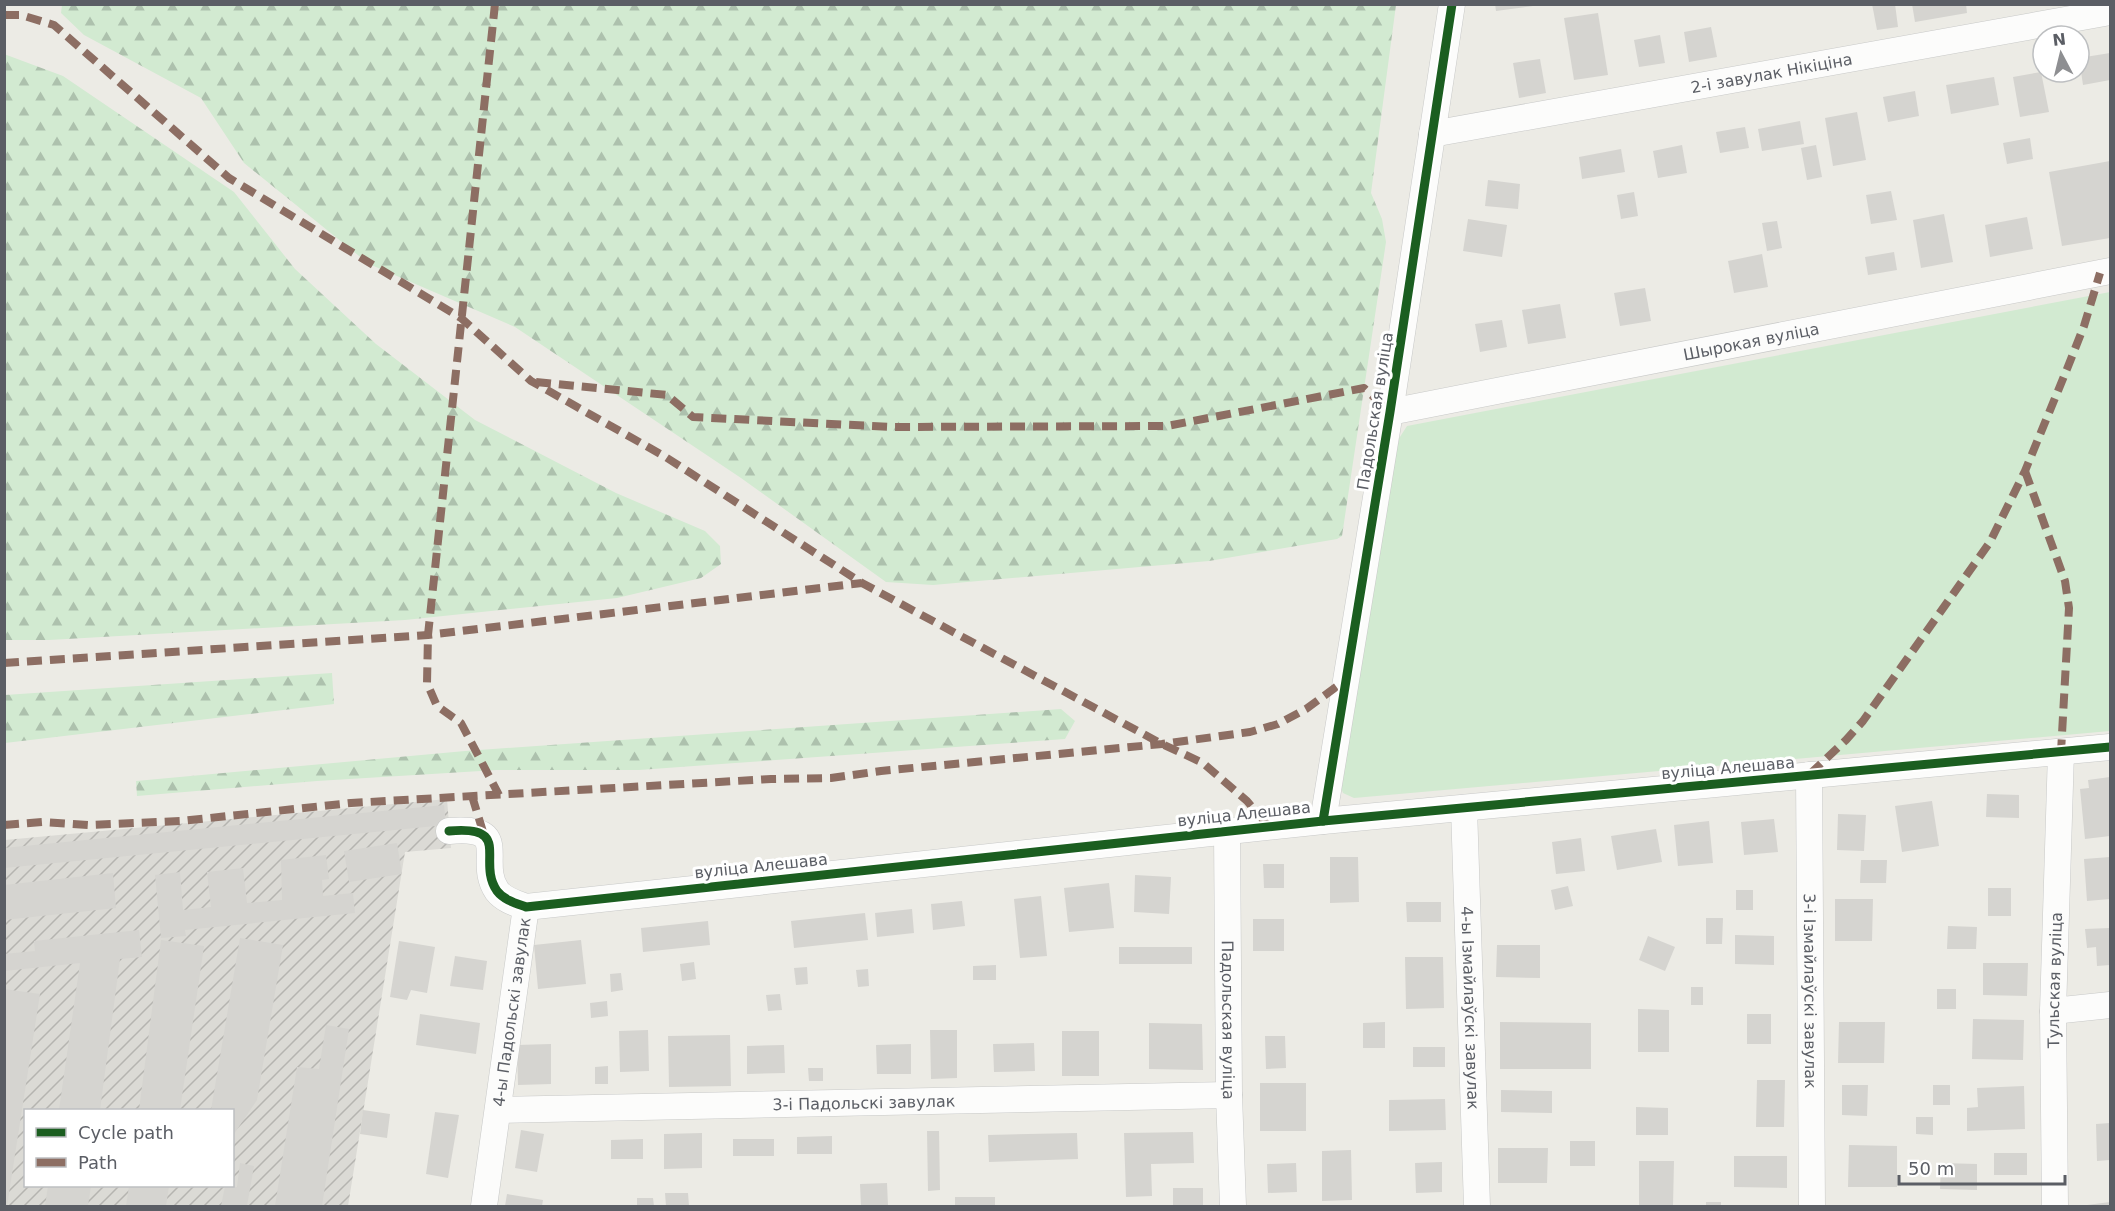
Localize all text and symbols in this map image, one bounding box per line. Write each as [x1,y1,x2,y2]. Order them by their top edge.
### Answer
north arrow [2031,24,2091,84]
text: N [2051,29,2067,50]
street label: 2-і завулак Нікіціна [1689,49,1854,97]
street label: Шырокая вуліца [1682,319,1821,364]
street label: Падольская вуліца [1353,331,1397,491]
street label: вуліца Алешава [1660,753,1796,783]
street label: вуліца Алешава [1176,798,1312,830]
street label: вуліца Алешава [693,850,829,882]
street label: 3-і Ізмайлаўскі завулак [1800,893,1821,1089]
street label: 4-ы Ізмайлаўскі завулак [1458,906,1483,1110]
street label: Тульская вуліца [2043,912,2066,1049]
street label: 4-ы Падольскі завулак [489,916,534,1108]
street label: Падольская вуліца [1218,940,1239,1100]
street label: 3-і Падольскі завулак [772,1091,956,1114]
legend [24,1109,234,1187]
text: Cycle path [78,1122,174,1143]
scale bar [1899,1148,2066,1186]
text: Path [78,1152,118,1173]
text: 50 m [1908,1158,1954,1179]

